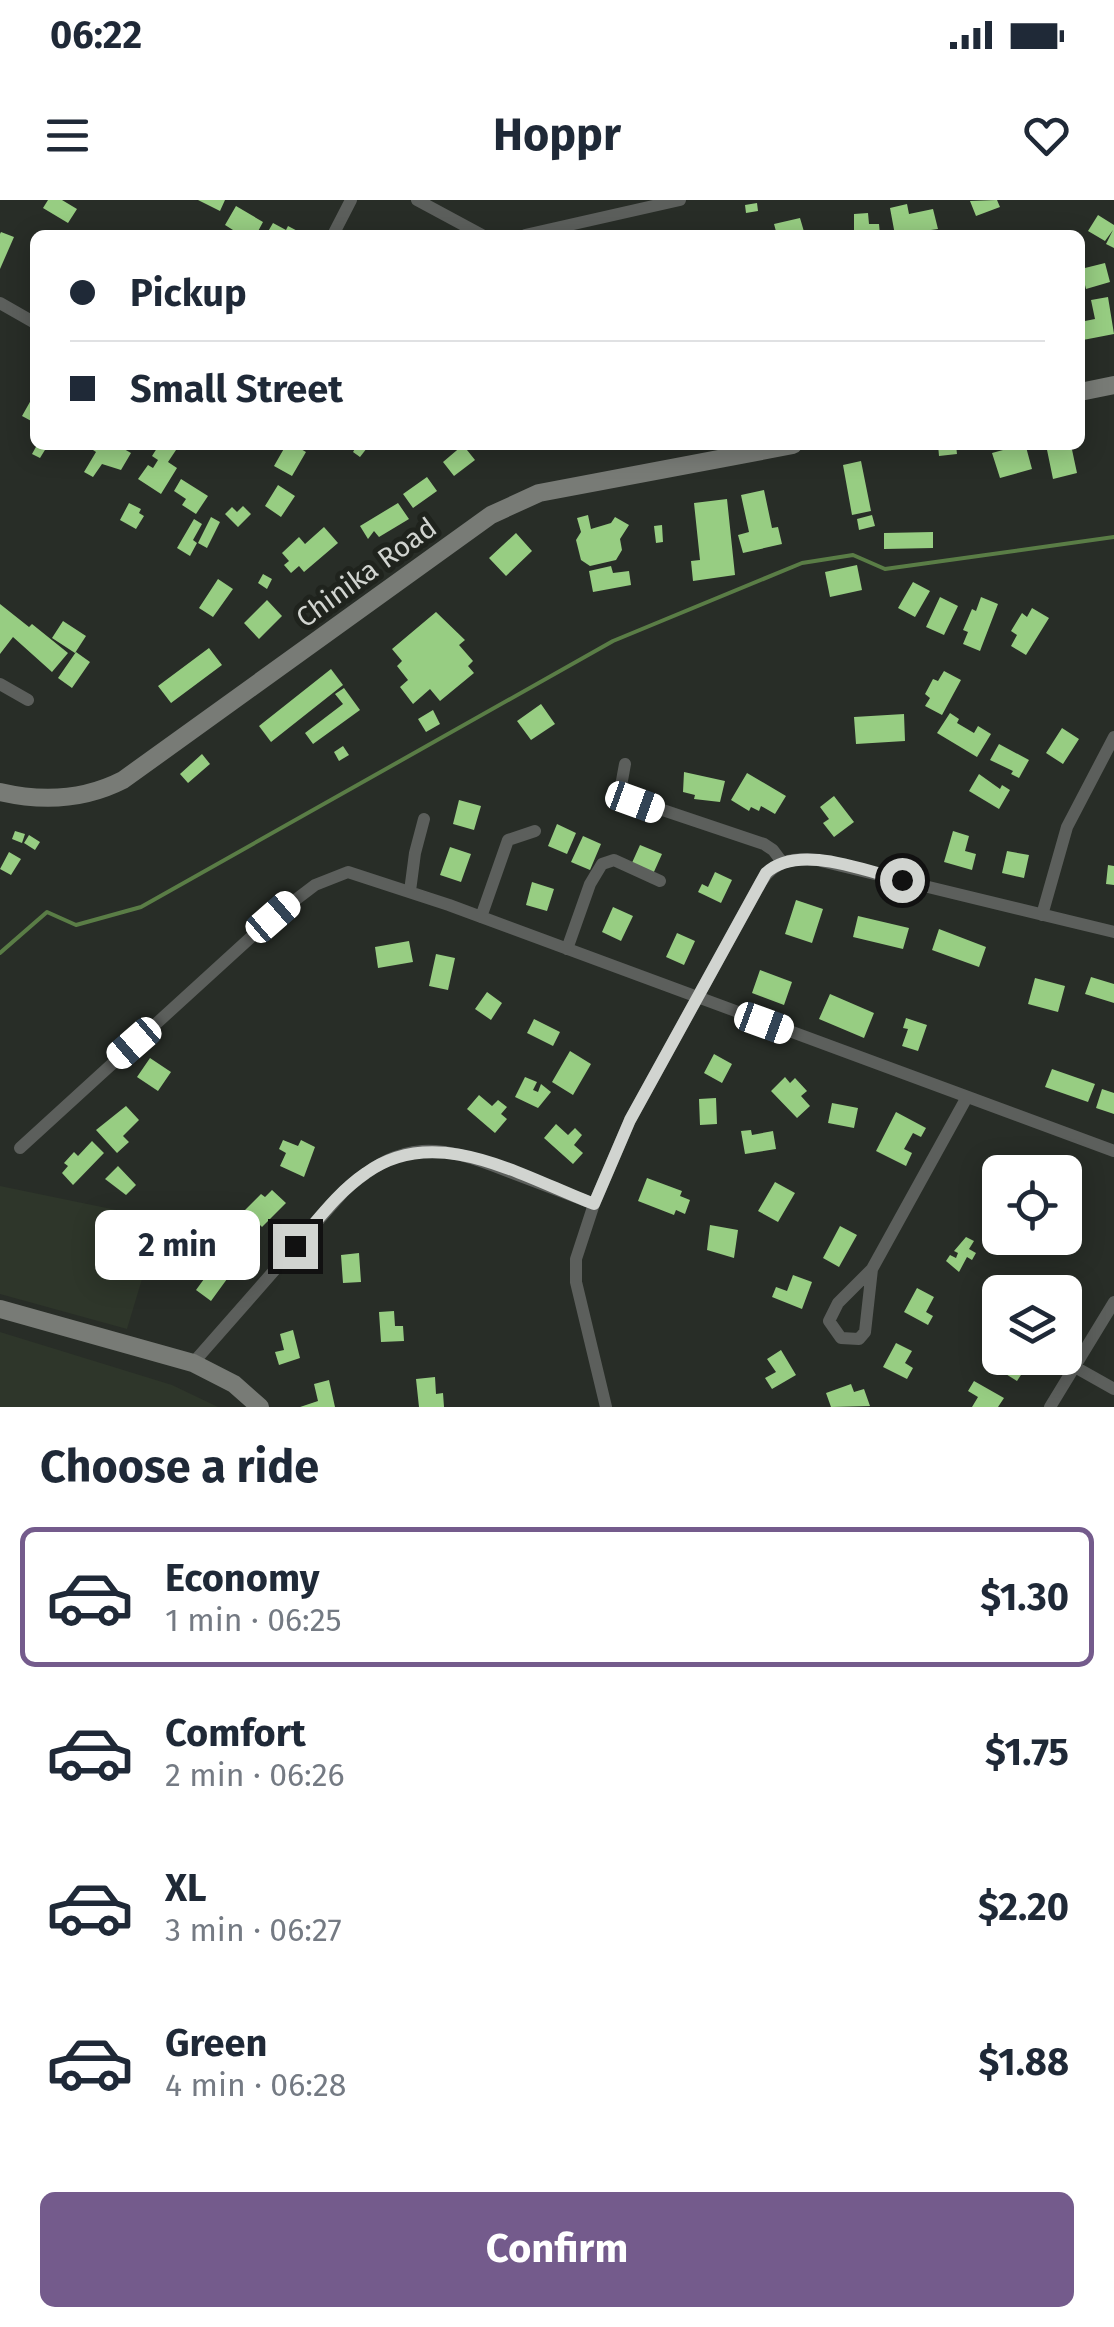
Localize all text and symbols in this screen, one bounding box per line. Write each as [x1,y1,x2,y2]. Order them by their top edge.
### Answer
text: 06:22 [50,12,142,58]
icon: menu [40,108,95,163]
text: Hoppr [493,108,621,162]
icon: heart [1019,108,1074,163]
text: Pickup [130,270,247,316]
text: Small Street [130,366,343,412]
street label: Chinika Road [290,511,443,634]
car [602,778,668,826]
route start [880,858,925,903]
car [241,886,305,948]
car [731,999,797,1047]
car [102,1012,166,1074]
map controls [982,1155,1082,1375]
button: locate [982,1155,1082,1255]
callout: 2 min [95,1211,260,1281]
route end [273,1224,318,1269]
text: 2 min [138,1226,217,1264]
button: layers [982,1275,1082,1375]
text: Choose a ride [40,1440,319,1494]
icon: car [45,1552,135,1642]
text: Economy [165,1555,320,1601]
text: $1.30 [980,1574,1069,1620]
text: 1 min · 06:25 [165,1601,342,1639]
icon: car [45,1707,135,1797]
text: Comfort [165,1710,306,1756]
text: $1.75 [985,1729,1069,1775]
text: 2 min · 06:26 [165,1756,345,1794]
icon: car [45,1862,135,1952]
text: XL [165,1865,207,1911]
text: $2.20 [978,1884,1069,1930]
text: 3 min · 06:27 [165,1911,342,1949]
icon: car [45,2017,135,2107]
text: Green [165,2020,268,2066]
text: $1.88 [979,2039,1069,2085]
text: 4 min · 06:28 [165,2066,346,2104]
button: Confirm [40,2192,1074,2307]

